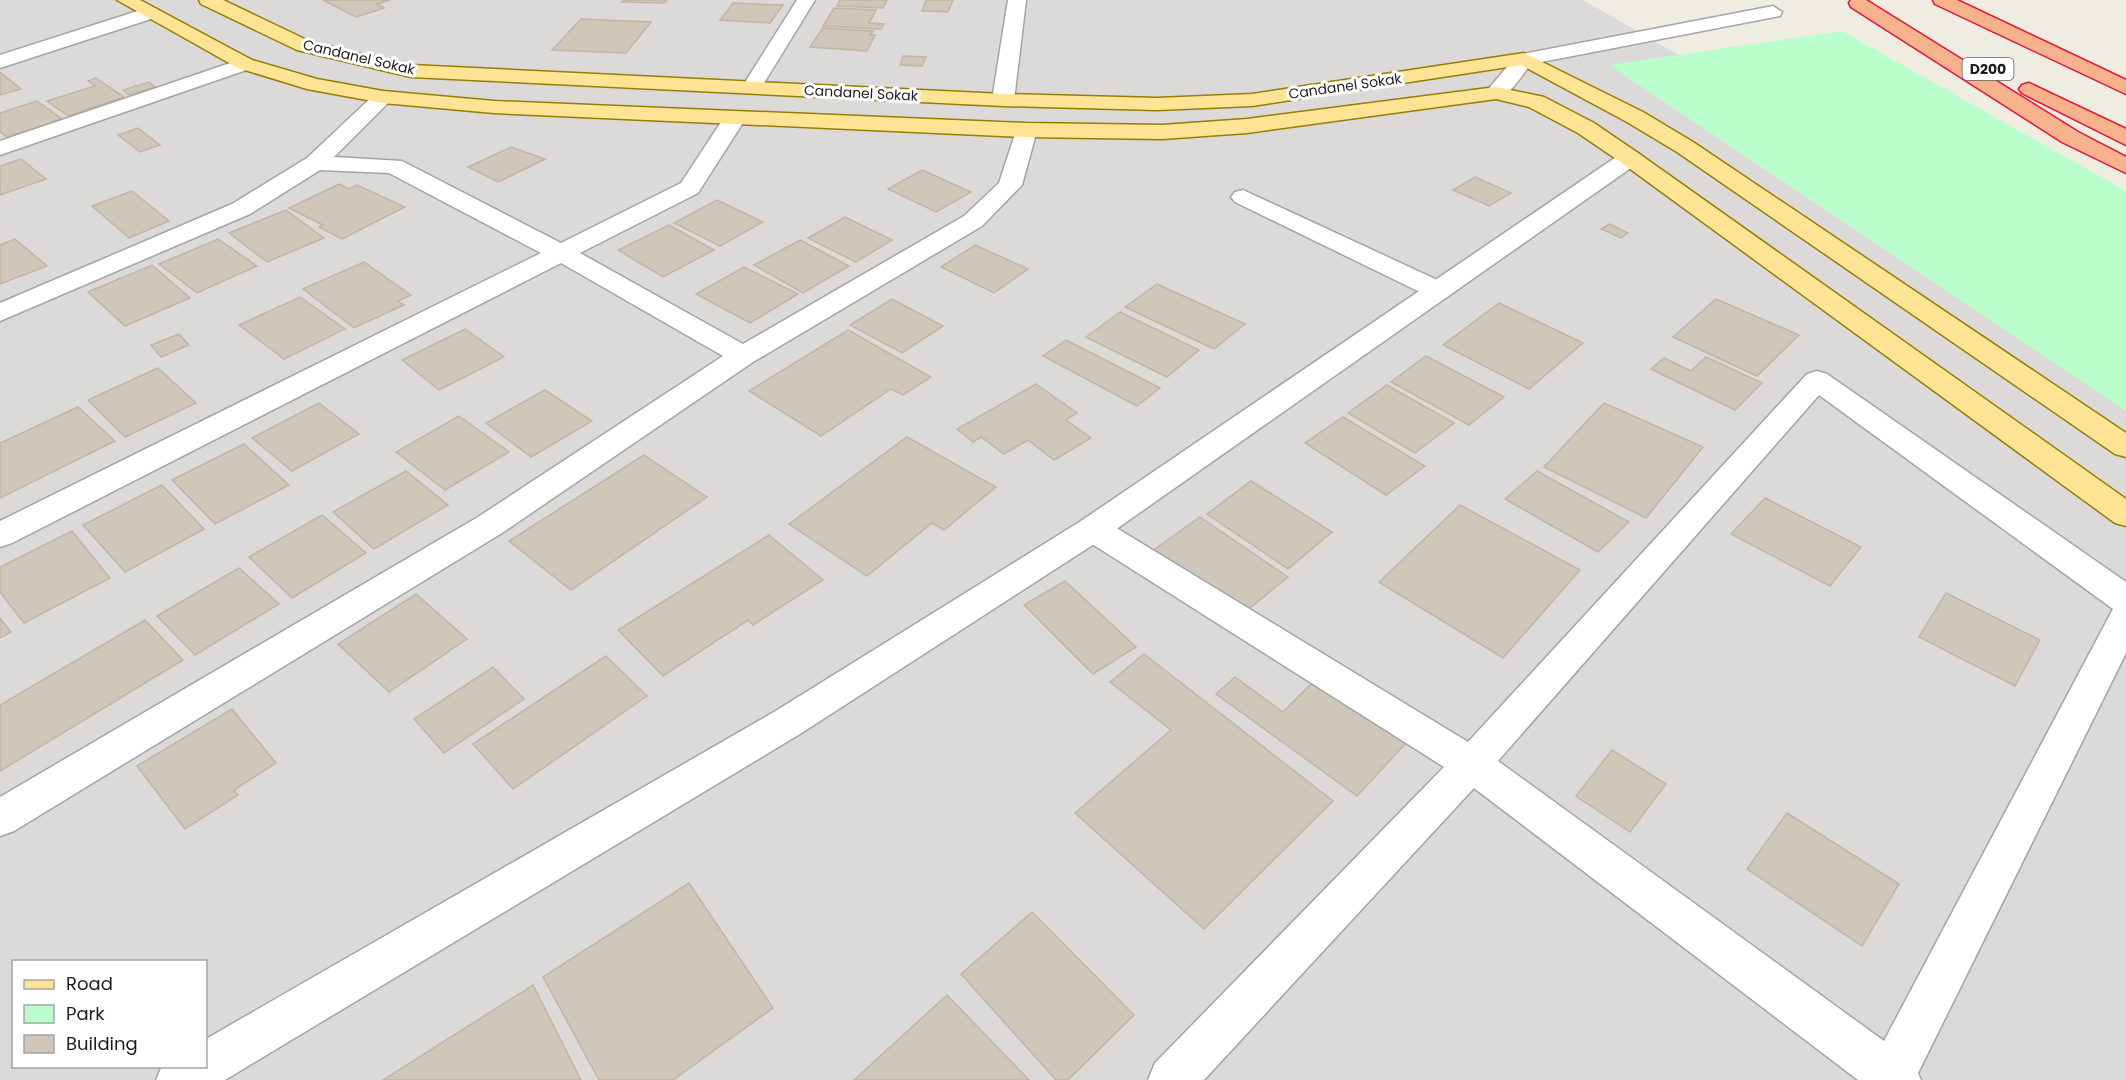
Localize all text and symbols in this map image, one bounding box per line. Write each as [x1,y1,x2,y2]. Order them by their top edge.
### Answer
street label: Candanel Sokak [301,34,418,80]
road number: D200 [1962,58,2014,80]
street label: Candanel Sokak [1287,68,1404,104]
street label: Candanel Sokak [804,80,919,106]
legend [12,960,207,1068]
text: Road [66,971,113,996]
text: Park [66,1001,105,1026]
text: Building [66,1031,138,1056]

